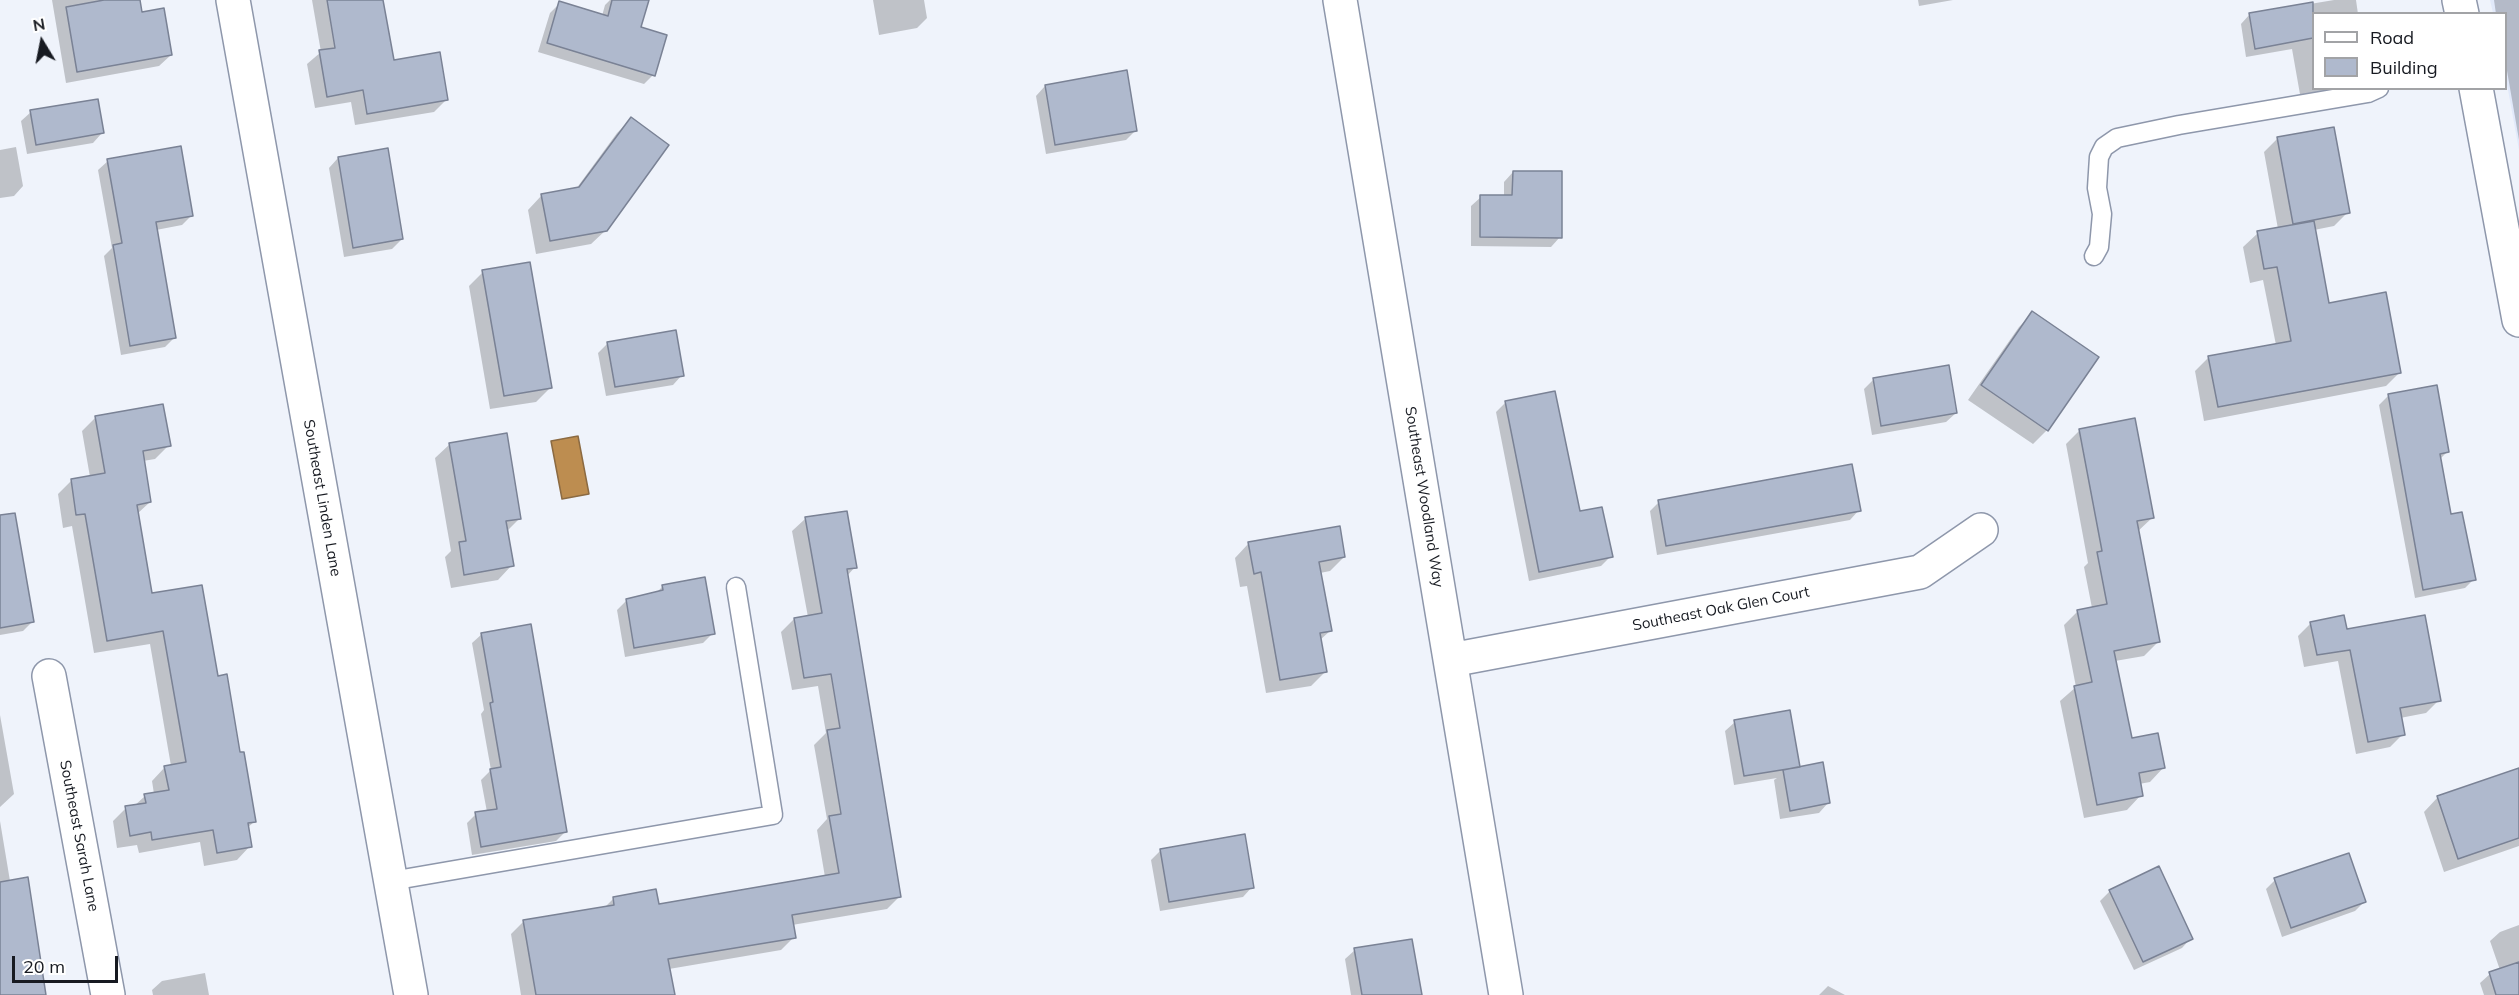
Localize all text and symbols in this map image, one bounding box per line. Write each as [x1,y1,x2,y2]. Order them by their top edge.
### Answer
north arrow [12,12,72,72]
legend [2312,12,2507,90]
text: N [31,13,47,35]
text: Road [2370,26,2414,49]
text: Building [2370,56,2438,79]
street label: Southeast Woodland Way [1401,405,1447,589]
street label: Southeast Linden Lane [299,418,345,578]
street label: Southeast Oak Glen Court [1631,583,1811,635]
street label: Southeast Sarah Lane [55,759,103,913]
scale bar [15,944,122,982]
text: 20 m [23,955,65,978]

